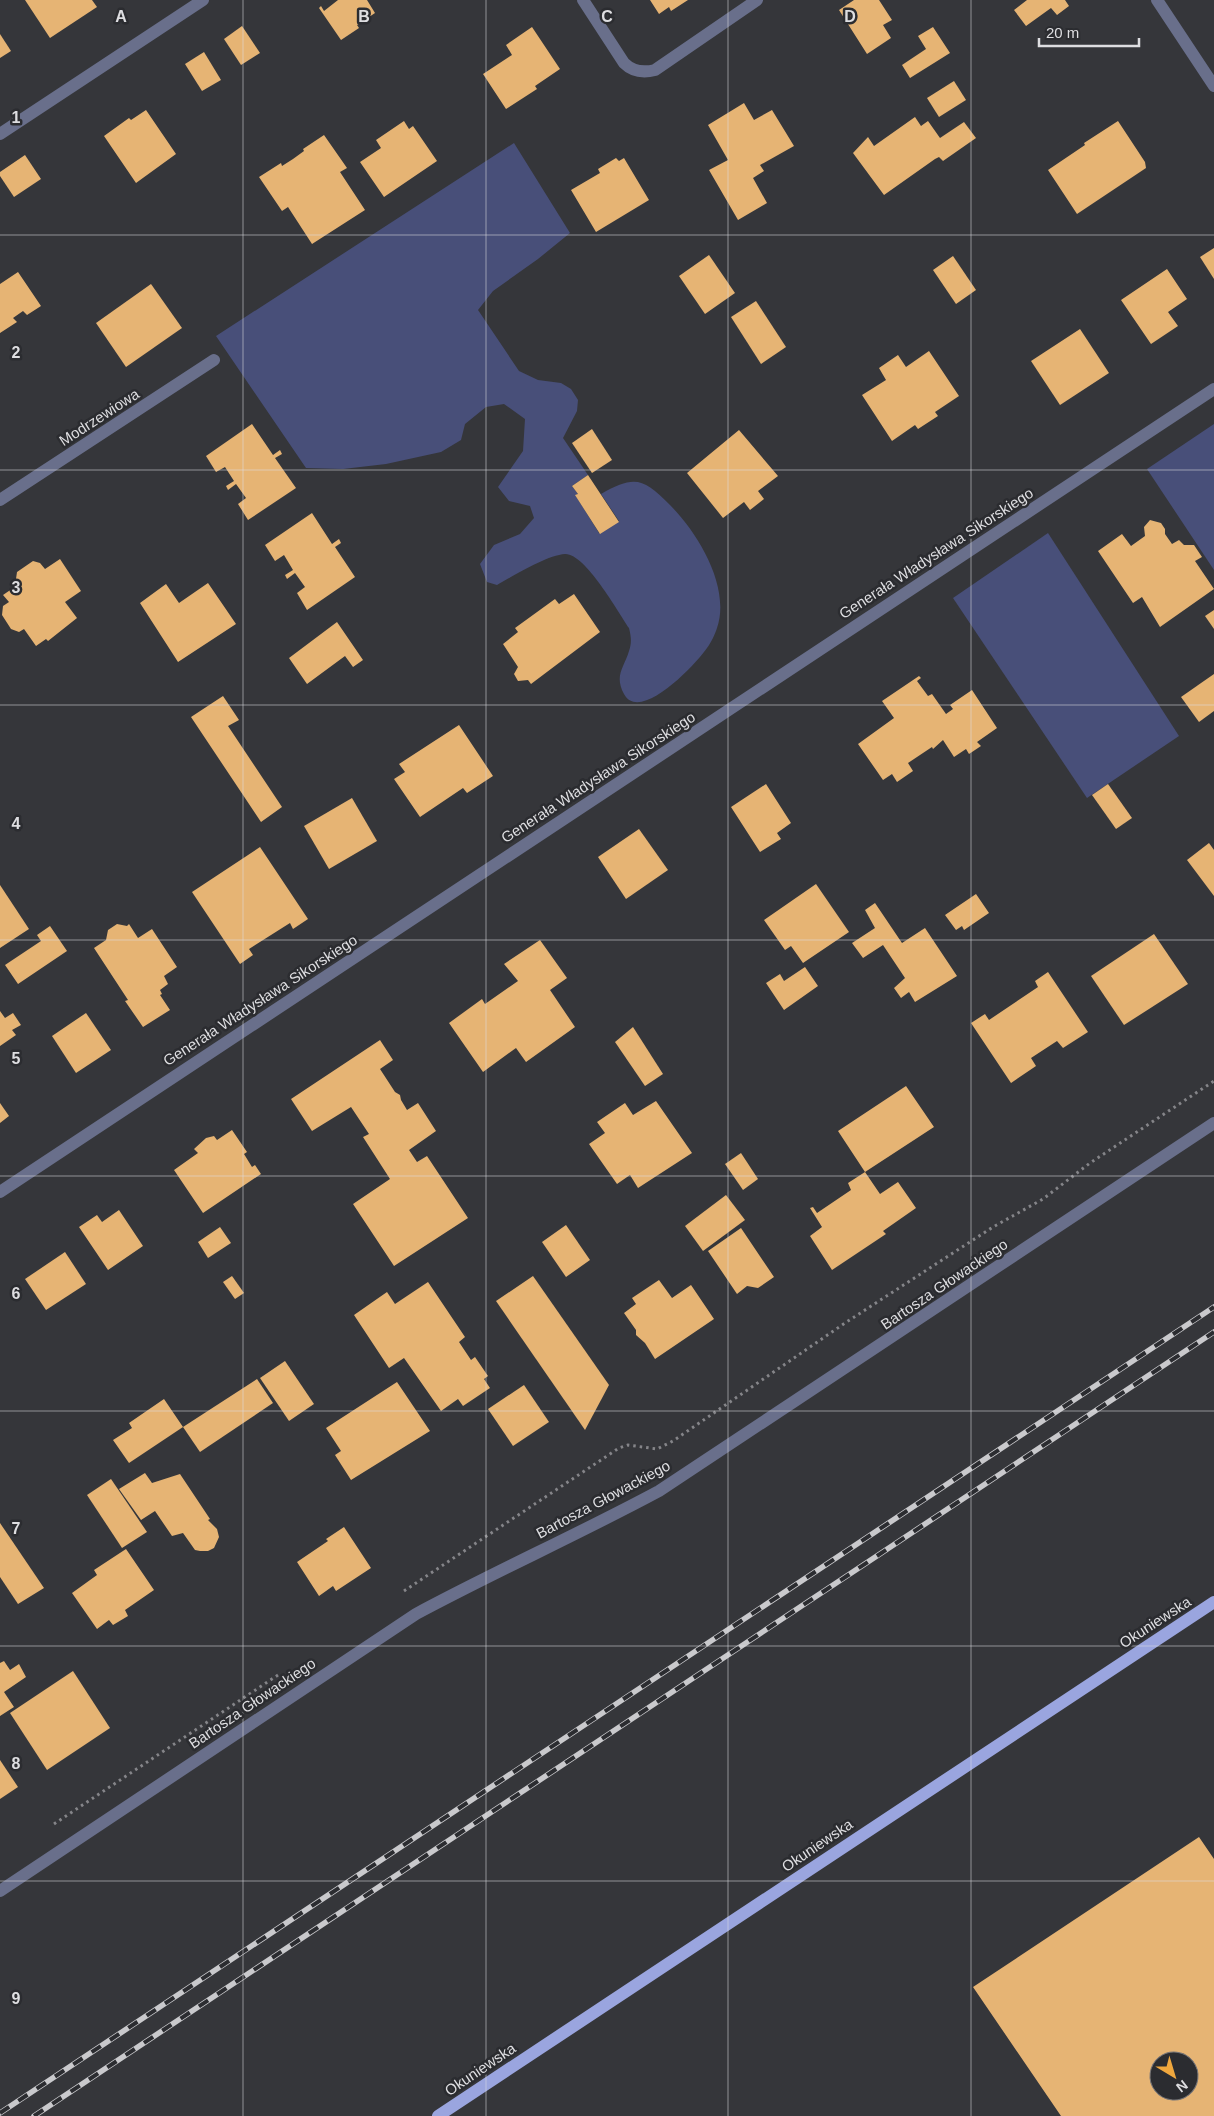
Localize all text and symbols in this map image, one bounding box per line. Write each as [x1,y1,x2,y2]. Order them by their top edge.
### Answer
text: A [115,8,127,25]
text: B [358,8,370,25]
text: C [601,8,613,25]
text: D [844,8,856,25]
scale bar [1039,15,1139,47]
text: 20 m [1046,24,1079,41]
text: 1 [12,109,21,126]
text: 2 [12,344,21,361]
street label: Modrzewiowa [56,385,143,449]
street label: Generała Władysława Sikorskiego [836,484,1036,622]
text: 3 [12,579,21,596]
street label: Generała Władysława Sikorskiego [498,708,698,846]
text: 4 [12,815,21,832]
street label: Generała Władysława Sikorskiego [160,931,360,1069]
text: 5 [12,1050,21,1067]
street label: Bartosza Głowackiego [877,1235,1011,1333]
text: 6 [12,1285,21,1302]
street label: Bartosza Głowackiego [533,1456,673,1542]
text: 7 [12,1520,21,1537]
street label: Okuniewska [1116,1592,1194,1651]
street label: Bartosza Głowackiego [185,1654,319,1752]
text: 8 [12,1755,21,1772]
street label: Okuniewska [778,1815,856,1875]
text: 9 [12,1990,21,2007]
street label: Okuniewska [441,2039,519,2099]
north arrow [1149,2051,1199,2101]
text: N [1173,2077,1191,2096]

